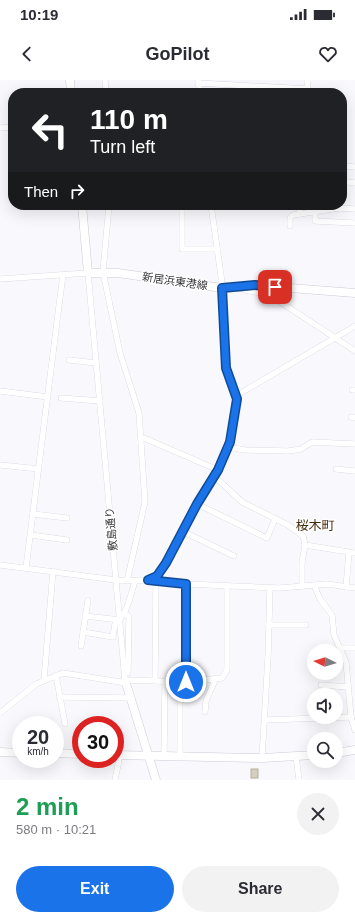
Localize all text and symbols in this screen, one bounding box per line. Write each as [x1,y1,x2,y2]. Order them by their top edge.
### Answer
text: 10:19 [20,6,58,23]
icon: back [16,43,38,65]
icon: heart [317,43,339,65]
text: GoPilot [146,44,210,64]
icon: left [24,104,76,156]
text: 110 m [90,104,168,135]
text: Turn left [90,137,155,157]
icon: right [66,180,88,202]
text: Then [24,183,58,200]
street label: 新居浜東港線 [141,270,209,292]
pin [258,270,292,304]
icon: arrive [264,276,286,298]
street label: 敷島通り [103,507,119,551]
district label: 桜木町 [295,518,335,533]
north arrow [307,644,343,680]
map controls [307,644,343,768]
position arrow [165,661,207,703]
button: sound [307,688,343,724]
speed limit sign: 30 [72,716,124,768]
text: 20 [27,726,49,748]
button: search [307,732,343,768]
text: km/h [27,746,49,757]
text: 2 min [16,793,79,820]
button: close [297,793,339,835]
text: 580 m · 10:21 [16,822,96,837]
button: Exit [16,866,174,912]
button: Share [182,866,339,912]

